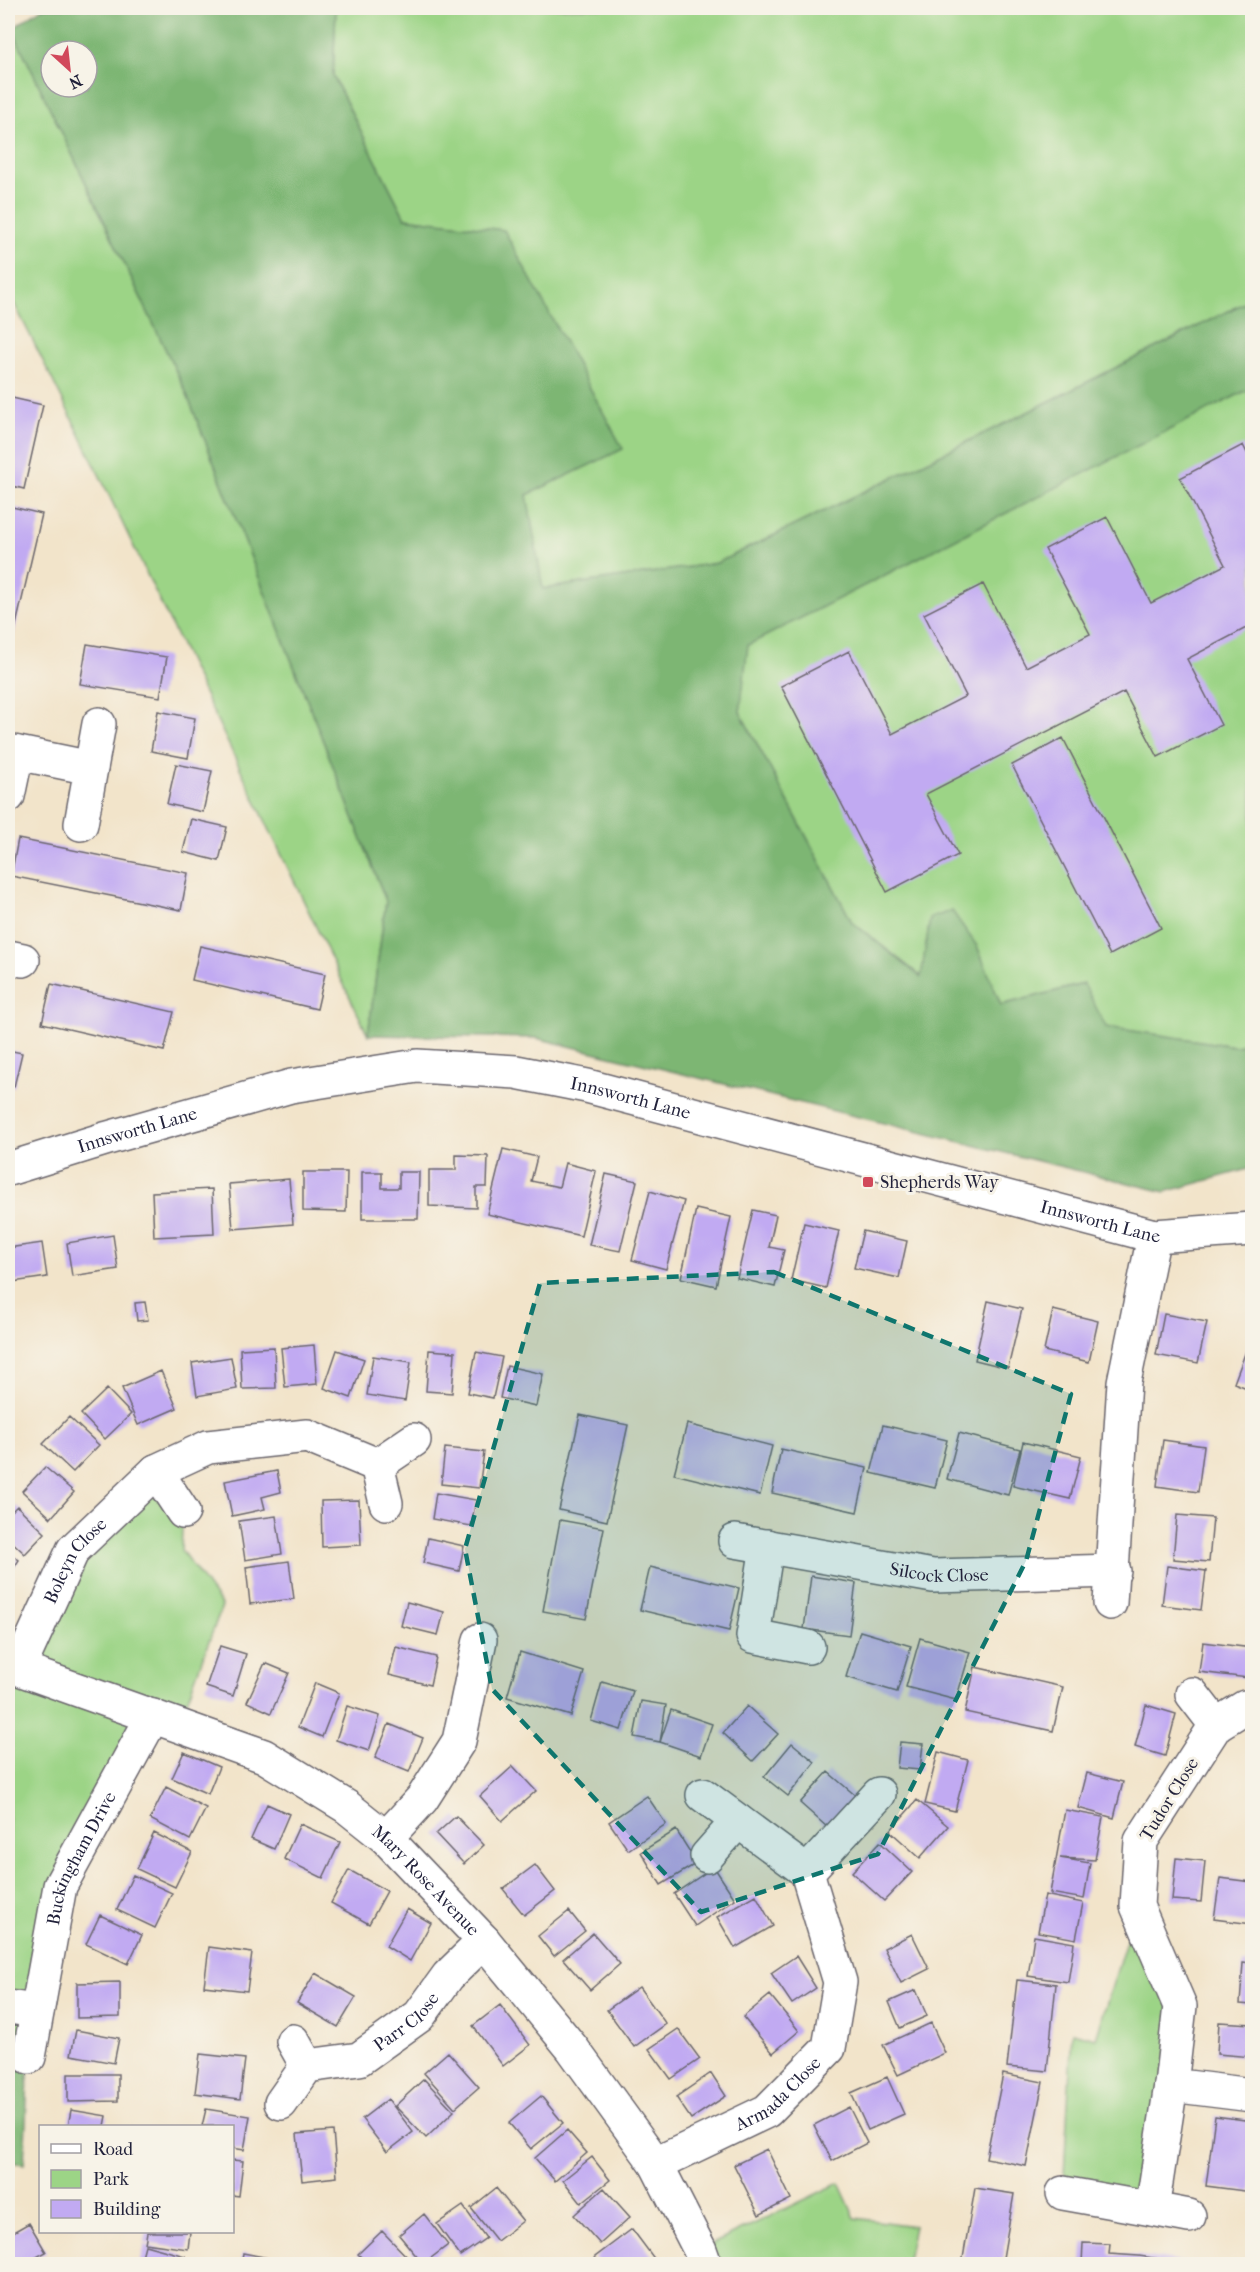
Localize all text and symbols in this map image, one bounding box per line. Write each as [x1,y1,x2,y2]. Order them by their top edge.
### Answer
north arrow [39,39,99,99]
text: N [65,71,85,94]
street label: Innsworth Lane [568,1073,693,1124]
street label: Innsworth Lane [75,1103,200,1158]
place label: Shepherds Way [880,1172,1000,1193]
marker: Shepherds Way [861,1175,875,1189]
street label: Innsworth Lane [1038,1196,1161,1247]
street label: Boleyn Close [40,1514,111,1607]
street label: Silcock Close [888,1559,989,1587]
street label: Tudor Close [1136,1754,1203,1845]
street label: Buckingham Drive [43,1788,121,1927]
street label: Mary Rose Avenue [368,1821,483,1940]
street label: Parr Close [370,1989,443,2056]
street label: Armada Close [731,2052,826,2136]
legend [39,2125,234,2233]
text: Road [93,2139,133,2160]
text: Park [93,2169,130,2190]
text: Building [93,2199,161,2220]

